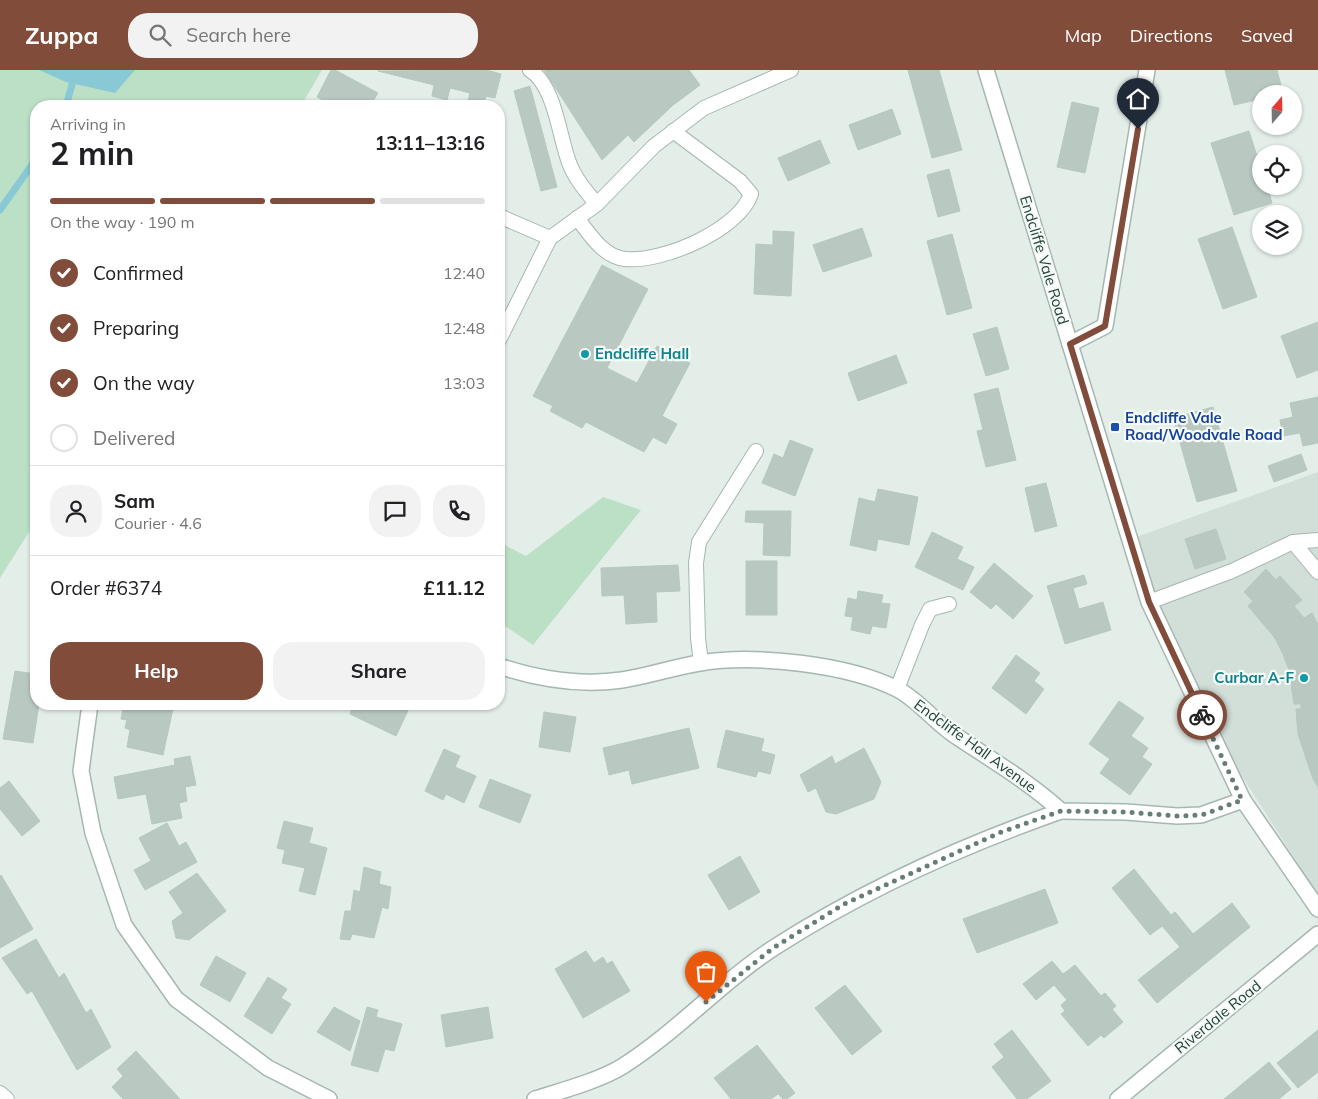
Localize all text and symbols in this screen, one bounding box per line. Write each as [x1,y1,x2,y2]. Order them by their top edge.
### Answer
search box [128,13,478,58]
text: Zuppa [25,20,98,50]
icon: search [146,21,174,49]
text: Search here [186,23,291,47]
text: Map [1065,24,1102,47]
text: Directions [1130,24,1213,47]
text: Saved [1241,24,1293,47]
pin [1117,78,1159,129]
icon: home [1124,85,1152,113]
north arrow [1252,85,1302,135]
map controls [1252,85,1302,255]
text: Arriving in [50,114,126,134]
text: 13:11–13:16 [375,131,485,155]
text: 2 min [50,133,134,173]
button: locate [1252,145,1302,195]
street label: Endcliffe Vale Road [1016,193,1073,327]
button: layers [1252,205,1302,255]
text: On the way · 190 m [50,212,195,232]
icon: check [50,259,78,287]
text: Confirmed [93,261,184,285]
text: 12:40 [443,263,485,283]
icon: check [50,314,78,342]
text: Preparing [93,316,179,340]
text: 12:48 [443,318,485,338]
place label: Endcliffe Hall [595,344,689,363]
marker: Endcliffe Hall [579,348,591,360]
icon: check [50,369,78,397]
text: On the way [93,371,195,395]
text: 13:03 [443,373,485,393]
place label: Endcliffe Vale Road/Woodvale Road [1125,408,1282,444]
marker: Endcliffe Vale Road/Woodvale Road [1109,421,1121,433]
text: Delivered [93,426,175,450]
button: person [50,485,102,537]
button: chat [369,485,421,537]
button: phone [433,485,485,537]
text: Sam [114,489,155,513]
text: Courier · 4.6 [114,513,202,533]
text: Order #6374 [50,576,162,600]
text: £11.12 [423,576,485,600]
button: Help [50,642,263,700]
button: Share [273,642,485,700]
place label: Curbar A-F [1214,668,1294,687]
marker: Curbar A-F [1298,672,1310,684]
courier [1177,690,1227,740]
street label: Endcliffe Hall Avenue [910,695,1040,796]
icon: bike [1188,701,1216,729]
pin [685,951,727,1002]
icon: bag [692,958,720,986]
street label: Riverdale Road [1171,976,1265,1057]

